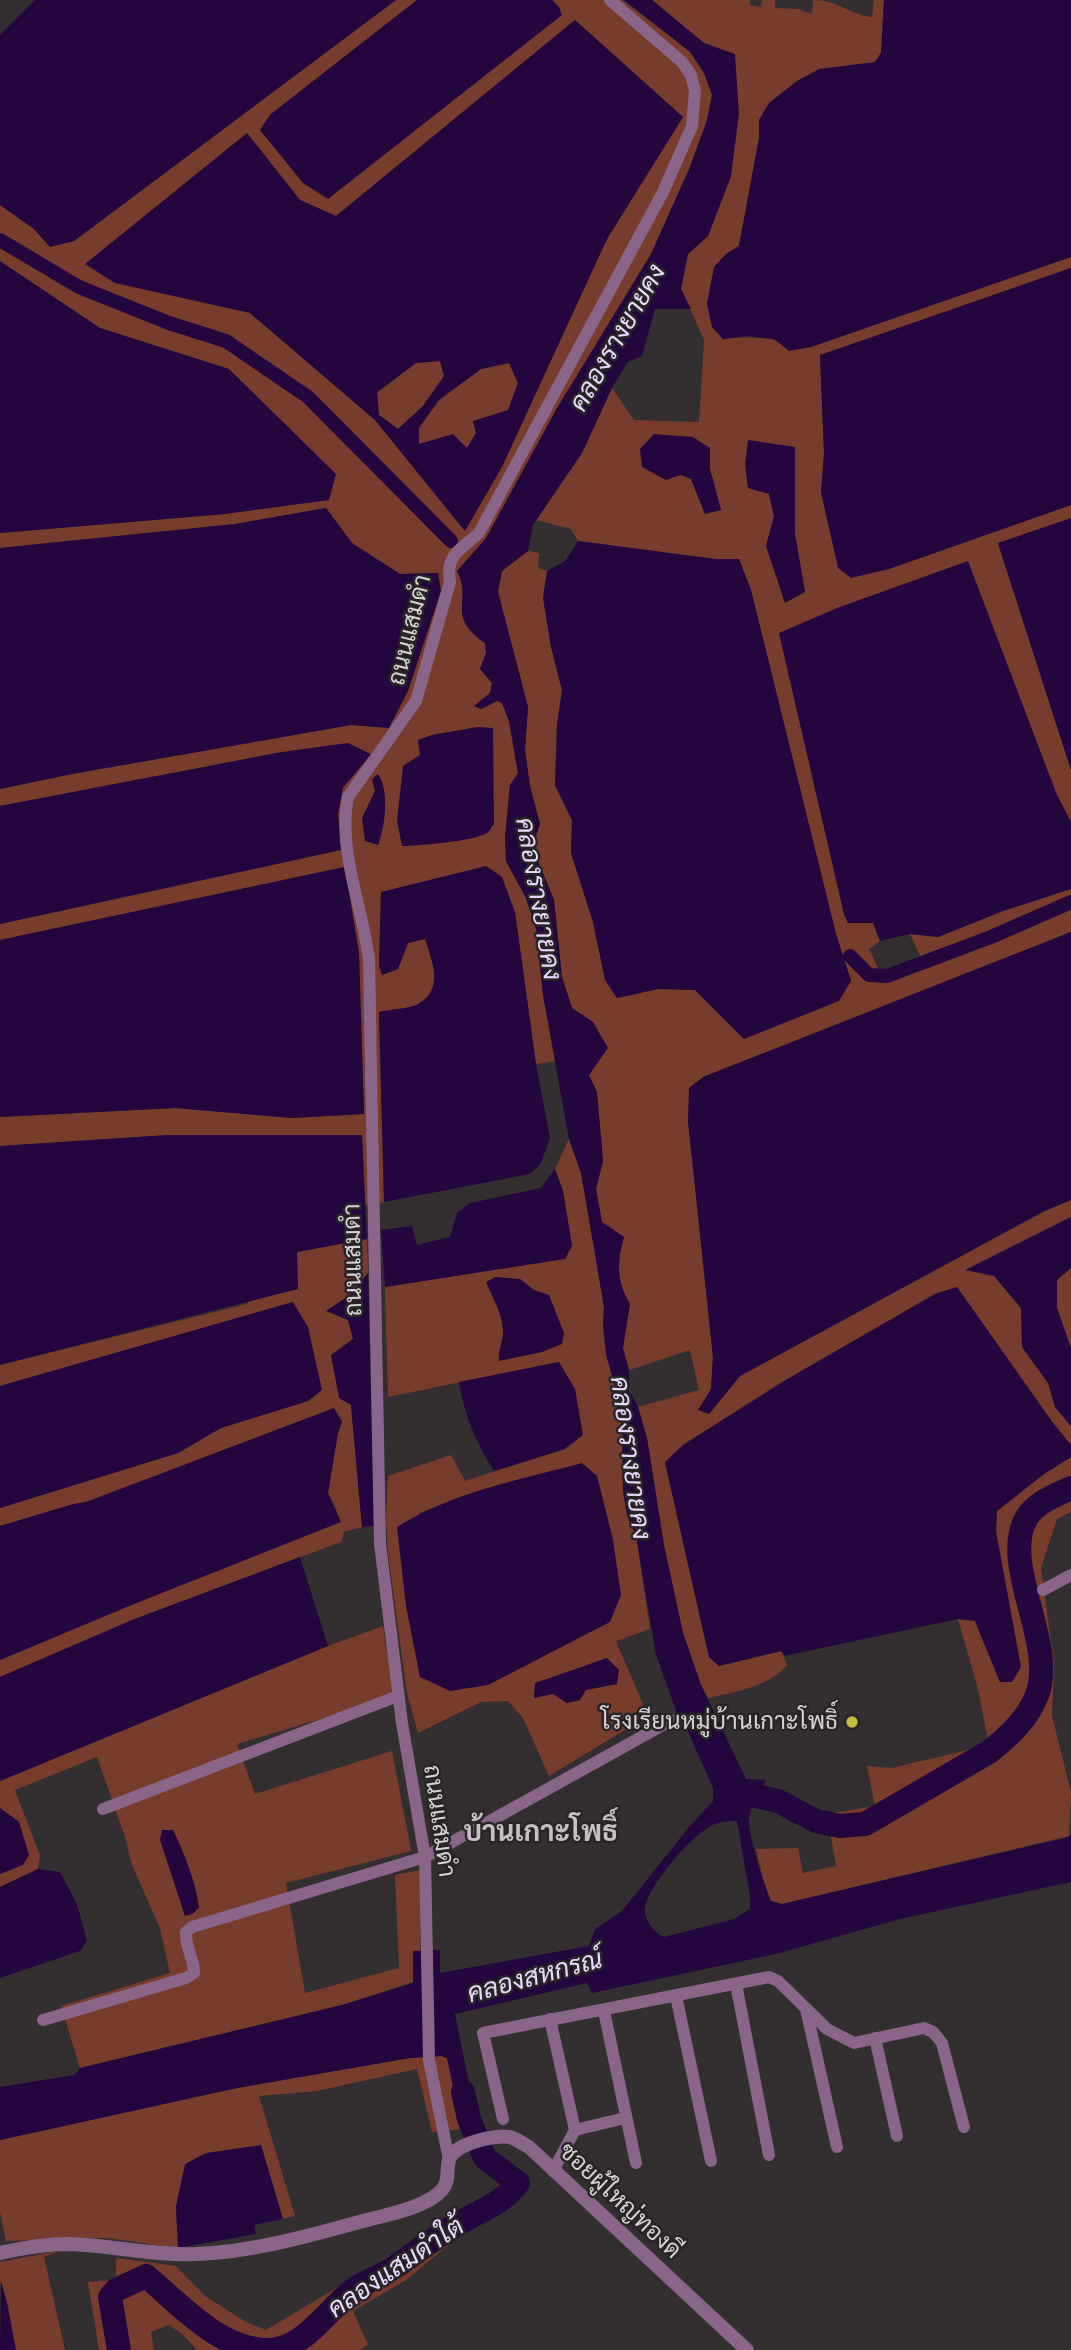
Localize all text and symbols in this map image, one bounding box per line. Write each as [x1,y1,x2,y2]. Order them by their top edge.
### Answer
water label: คลองรางยายคง [563,259,673,417]
street label: ถนนแสมดำ [382,572,438,688]
water label: คลองรางยายคง [508,815,568,983]
street label: ถนนแสมดำ [338,1203,368,1317]
water label: คลองรางยายคง [603,1374,657,1542]
place label: โรงเรียนหมู่บ้านเกาะโพธิ์ [601,1708,838,1736]
marker: โรงเรียนหมู่บ้านเกาะโพธิ์ [844,1714,860,1730]
street label: ถนนแสมดำ [417,1763,461,1879]
district label: บ้านเกาะโพธิ์ [464,1816,618,1850]
water label: คลองสหกรณ์ [464,1944,606,2010]
street label: ซอยผู้ใหญ่ทองดี [553,2137,687,2265]
water label: คลองแสมดำใต้ [322,2211,470,2325]

